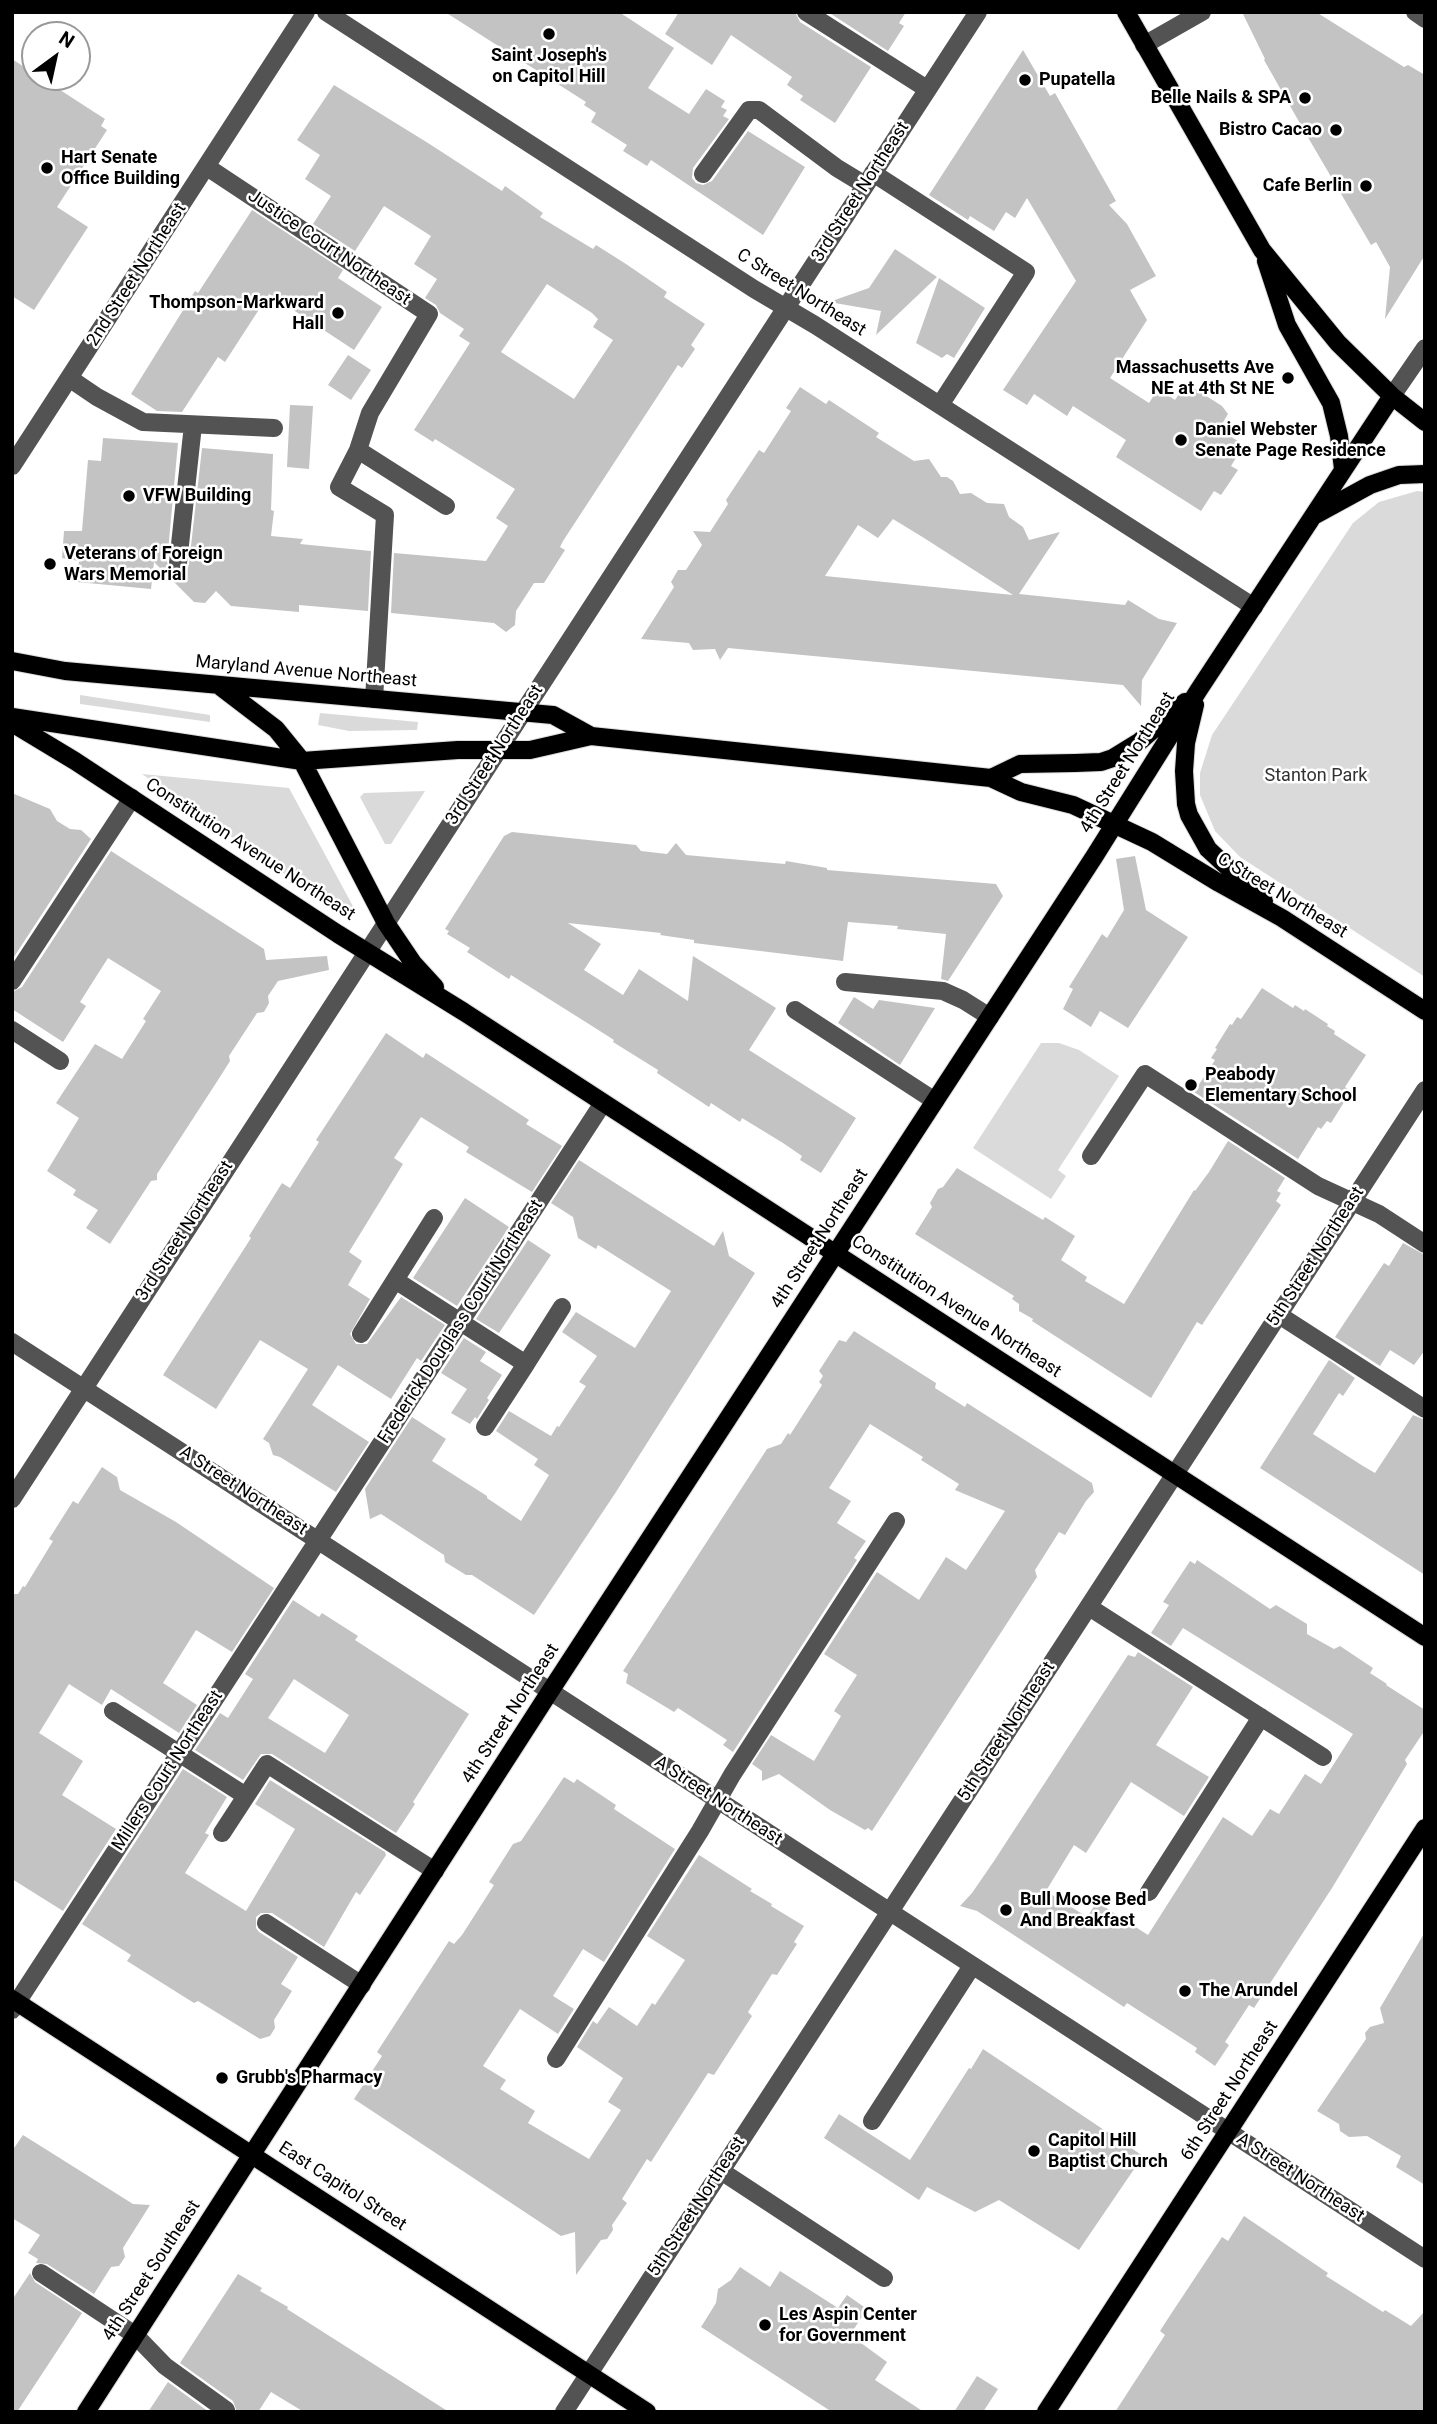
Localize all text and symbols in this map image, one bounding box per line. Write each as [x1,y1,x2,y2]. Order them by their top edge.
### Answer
north arrow [21,21,91,91]
text: N [55,26,79,53]
marker: Saint Joseph's on Capitol Hill [541,26,557,42]
place label: Saint Joseph's on Capitol Hill [491,45,607,88]
place label: Pupatella [1039,69,1115,91]
marker: Pupatella [1017,72,1033,88]
place label: Belle Nails & SPA [1151,87,1291,109]
marker: Belle Nails & SPA [1297,90,1313,106]
street label: 3rd Street Northeast [808,118,914,266]
place label: Bistro Cacao [1219,119,1322,141]
marker: Bistro Cacao [1328,122,1344,138]
place label: Hart Senate Office Building [61,147,180,190]
marker: Hart Senate Office Building [39,160,55,176]
place label: Cafe Berlin [1263,175,1352,197]
marker: Cafe Berlin [1358,178,1374,194]
street label: Justice Court Northeast [244,185,414,311]
street label: 2nd Street Northeast [83,199,191,351]
street label: C Street Northeast [732,245,870,341]
place label: Thompson-Markward Hall [149,292,324,334]
marker: Thompson-Markward Hall [330,305,346,321]
place label: Massachusetts Ave NE at 4th St NE [1116,357,1274,400]
marker: Massachusetts Ave NE at 4th St NE [1280,370,1296,386]
place label: Daniel Webster Senate Page Residence [1195,419,1386,462]
marker: Daniel Webster Senate Page Residence [1173,432,1189,448]
place label: VFW Building [143,485,251,507]
marker: VFW Building [121,488,137,504]
place label: Veterans of Foreign Wars Memorial [64,543,223,586]
marker: Veterans of Foreign Wars Memorial [42,556,58,572]
street label: Maryland Avenue Northeast [194,652,418,692]
street label: 3rd Street Northeast [442,681,548,829]
street label: 4th Street Northeast [1076,688,1180,838]
park label: Stanton Park [1265,765,1367,787]
street label: Constitution Avenue Northeast [141,774,359,926]
street label: C Street Northeast [1213,849,1351,943]
place label: Peabody Elementary School [1205,1064,1357,1106]
marker: Peabody Elementary School [1183,1077,1199,1093]
street label: 3rd Street Northeast [132,1157,238,1305]
street label: 4th Street Northeast [767,1165,873,1313]
street label: 5th Street Northeast [1263,1183,1369,1331]
street label: Frederick Douglass Court Northeast [374,1196,548,1448]
street label: Constitution Avenue Northeast [847,1231,1065,1383]
street label: A Street Northeast [175,1442,311,1540]
street label: 4th Street Northeast [458,1640,564,1788]
street label: 5th Street Northeast [954,1658,1060,1806]
street label: Millers Court Northeast [108,1687,228,1855]
street label: A Street Northeast [650,1752,786,1850]
place label: Bull Moose Bed And Breakfast [1020,1889,1146,1932]
marker: Bull Moose Bed And Breakfast [998,1902,1014,1918]
place label: The Arundel [1199,1980,1298,2002]
marker: The Arundel [1177,1983,1193,1999]
street label: 6th Street Northeast [1177,2017,1283,2165]
place label: Grubb's Pharmacy [236,2067,382,2089]
marker: Grubb's Pharmacy [214,2070,230,2086]
street label: A Street Northeast [1232,2129,1368,2227]
place label: Capitol Hill Baptist Church [1048,2130,1168,2172]
street label: 5th Street Northeast [644,2133,750,2281]
street label: East Capitol Street [274,2138,410,2236]
marker: Capitol Hill Baptist Church [1026,2143,1042,2159]
street label: 4th Street Southeast [98,2197,206,2345]
place label: Les Aspin Center for Government [779,2304,917,2346]
marker: Les Aspin Center for Government [757,2317,773,2333]

